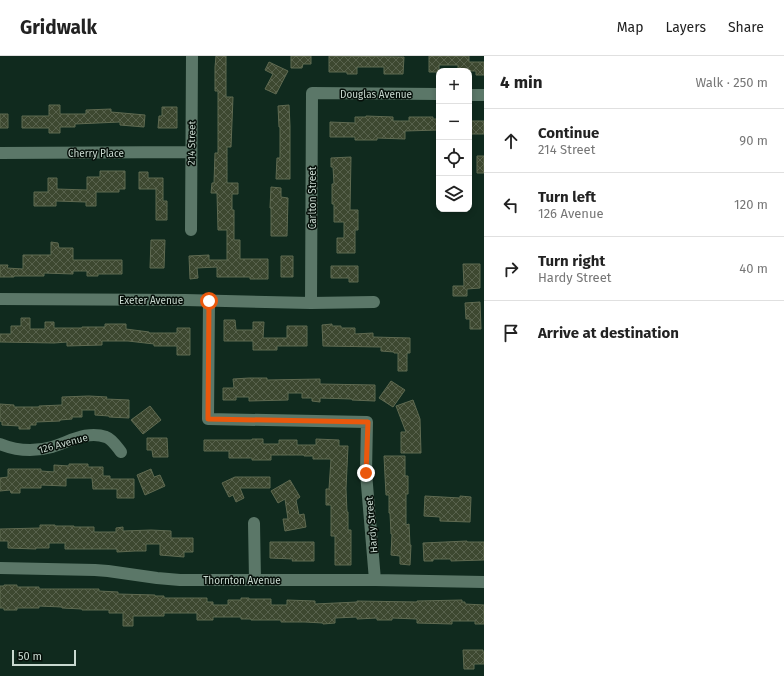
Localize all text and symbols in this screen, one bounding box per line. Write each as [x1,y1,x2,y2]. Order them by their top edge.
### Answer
text: Gridwalk [20,16,97,39]
text: Map [617,19,643,36]
text: Layers [665,19,706,36]
text: Share [728,19,764,36]
map controls [436,68,472,212]
button: + [436,68,472,104]
text: 4 min [500,72,543,93]
text: Walk · 250 m [695,75,768,90]
street label: Douglas Avenue [340,89,412,101]
button: − [436,104,472,140]
street label: 214 Street [186,120,198,165]
text: Continue [538,124,599,142]
icon: ahead [500,130,522,152]
text: 90 m [739,133,768,148]
button: locate [436,140,472,176]
text: 214 Street [538,142,595,157]
street label: Cherry Place [68,148,124,160]
street label: Carlton Street [307,166,319,229]
button: layers [436,176,472,212]
text: Turn left [538,188,596,206]
icon: left [500,194,522,216]
text: 120 m [734,197,768,212]
text: 126 Avenue [538,206,604,221]
text: Turn right [538,252,605,270]
icon: right [500,258,522,280]
text: 40 m [739,261,768,276]
text: Hardy Street [538,270,611,285]
route start [200,292,218,310]
street label: Exeter Avenue [119,295,183,307]
icon: arrive [500,322,522,344]
text: Arrive at destination [538,324,679,342]
street label: 126 Avenue [37,432,89,456]
route end [357,464,375,482]
street label: Hardy Street [364,496,380,554]
street label: Thornton Avenue [203,575,281,587]
scale bar [12,648,76,667]
text: 50 m [18,650,42,663]

